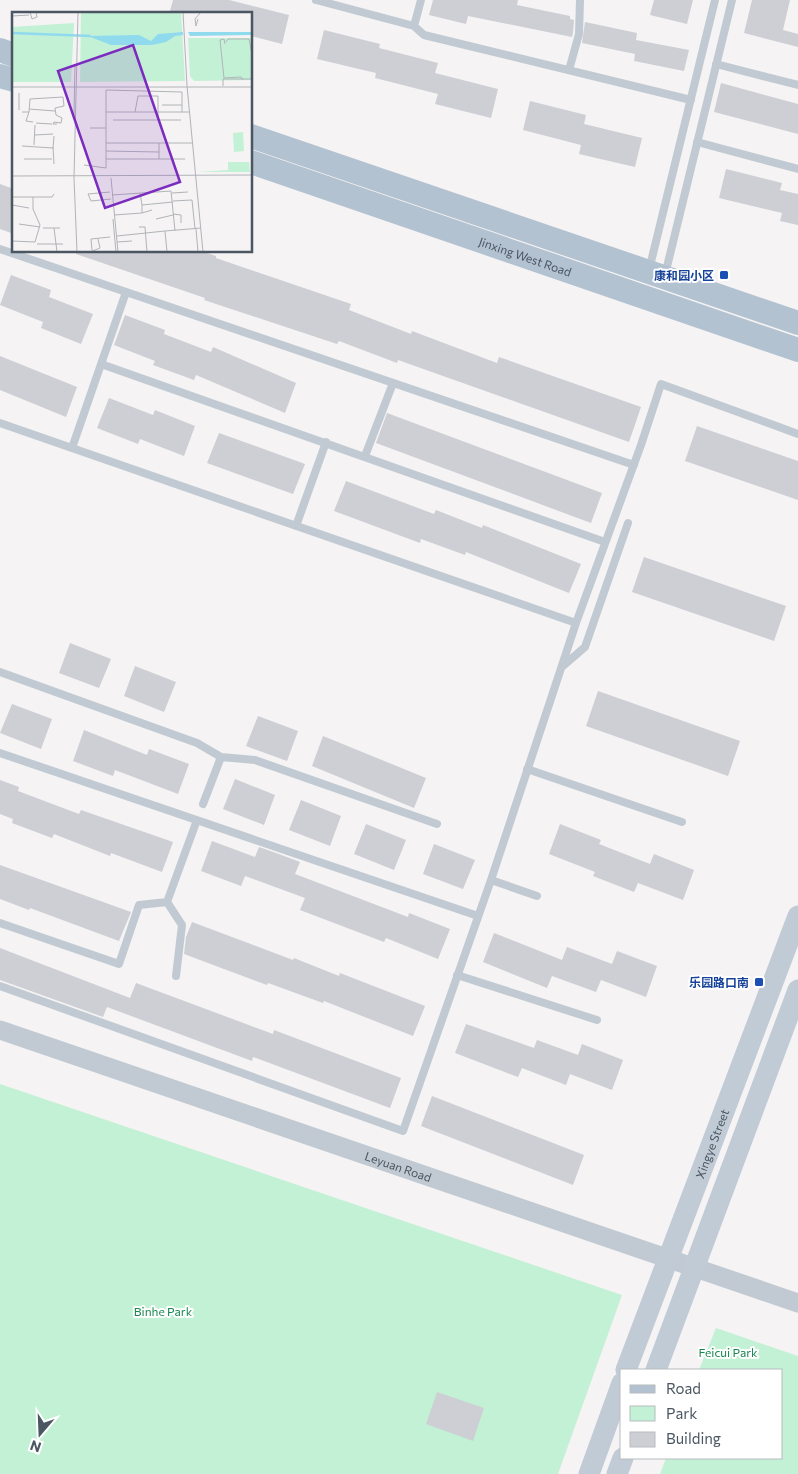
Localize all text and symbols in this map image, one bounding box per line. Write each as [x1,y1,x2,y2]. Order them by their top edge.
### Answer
inset map [12,12,252,252]
street label: Jinxing West Road [477,234,574,279]
place label: 康和园小区 [654,268,714,282]
marker: 康和园小区 [718,269,730,281]
place label: 乐园路口南 [689,975,749,989]
marker: 乐园路口南 [753,976,765,988]
street label: Xingye Street [692,1107,731,1180]
street label: Leyuan Road [363,1148,434,1184]
park label: Binhe Park [134,1304,193,1318]
park label: Feicui Park [698,1345,758,1359]
legend [620,1369,783,1459]
text: Road [666,1379,701,1397]
text: Park [666,1404,697,1422]
north arrow [15,1409,65,1459]
text: Building [666,1429,721,1447]
text: N [28,1437,43,1457]

